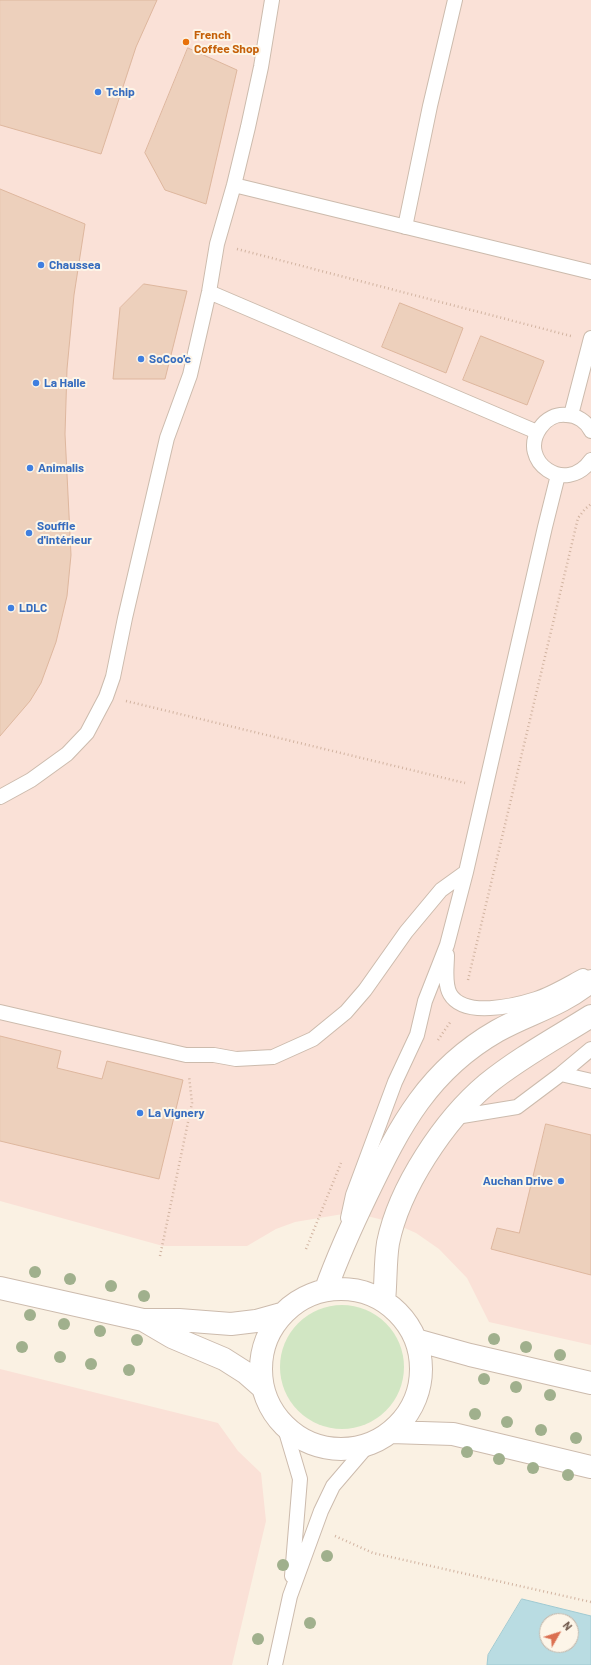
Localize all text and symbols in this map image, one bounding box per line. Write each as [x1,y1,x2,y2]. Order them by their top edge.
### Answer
place label: French Coffee Shop [194,28,259,56]
marker: French Coffee Shop [181,37,191,47]
place label: Tchip [106,85,135,99]
marker: Tchip [93,87,103,97]
place label: Chaussea [49,258,101,272]
marker: Chaussea [36,260,46,270]
place label: SoCoo'c [149,352,191,366]
marker: SoCoo'c [136,354,146,364]
place label: La Halle [44,376,86,390]
marker: La Halle [31,378,41,388]
place label: Animalis [38,461,84,475]
marker: Animalis [25,463,35,473]
place label: Souffle d'intérieur [37,519,92,547]
marker: Souffle d'intérieur [24,528,34,538]
place label: LDLC [19,601,47,615]
marker: LDLC [6,603,16,613]
place label: La Vignery [148,1106,205,1120]
marker: La Vignery [135,1108,145,1118]
place label: Auchan Drive [483,1174,553,1188]
marker: Auchan Drive [556,1176,566,1186]
north arrow [539,1613,579,1653]
text: N [561,1619,575,1633]

